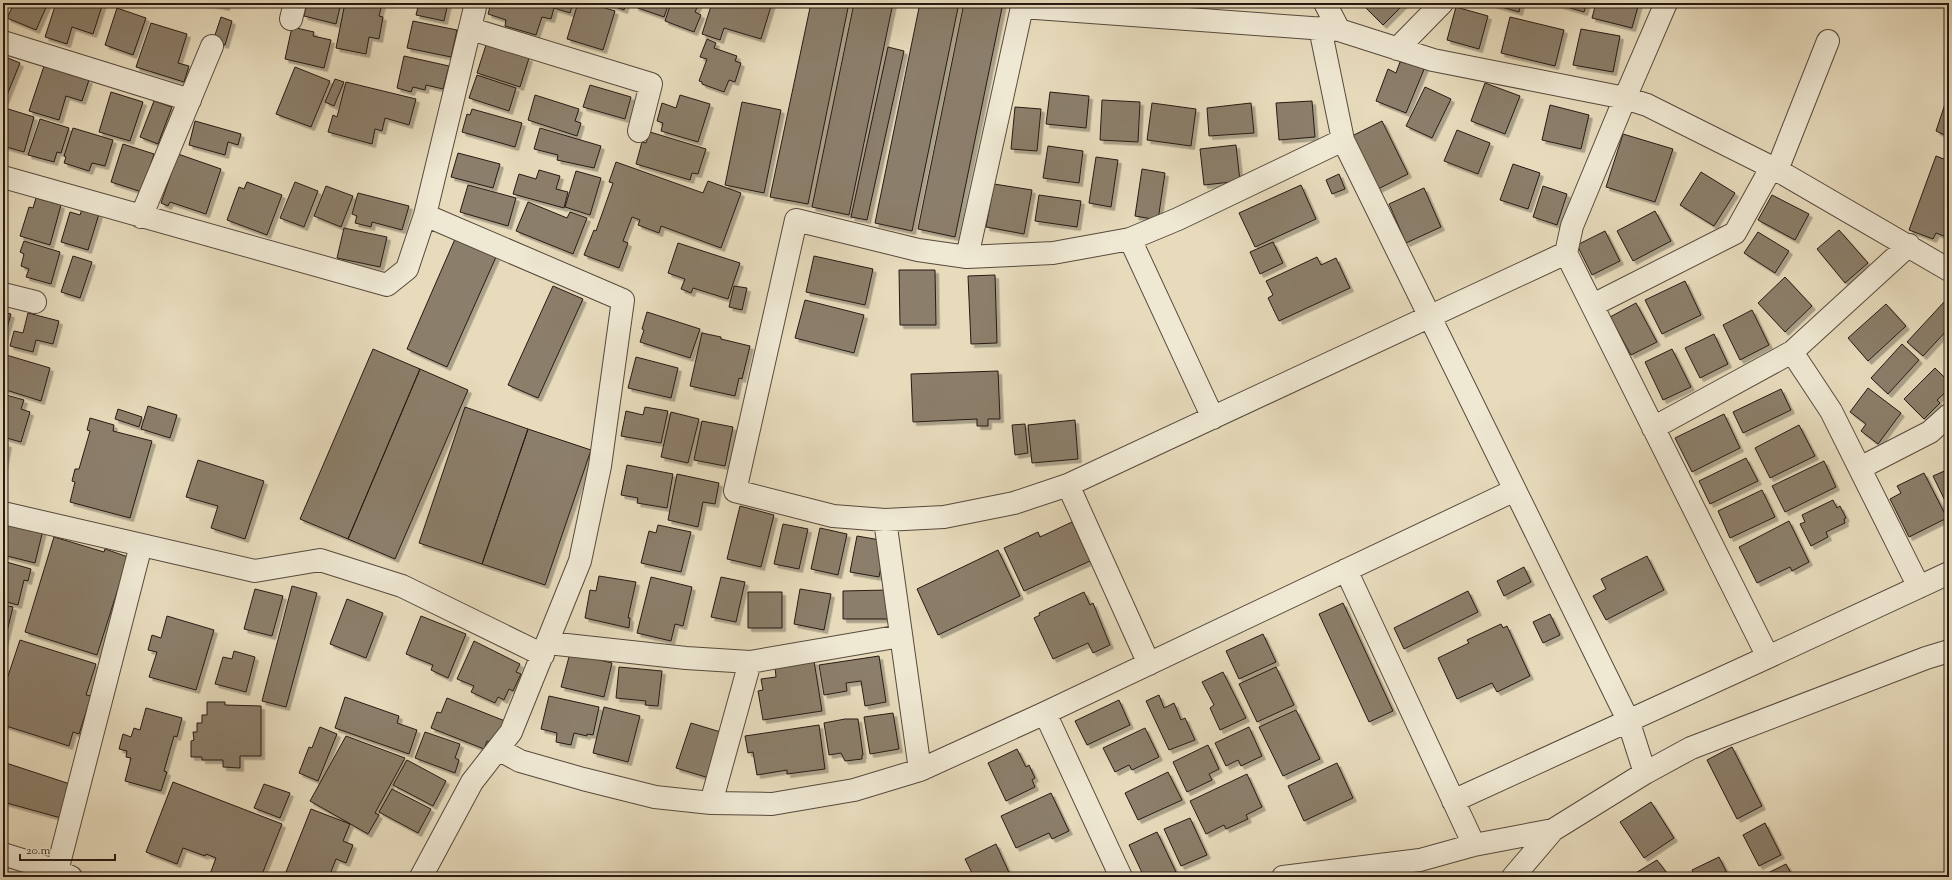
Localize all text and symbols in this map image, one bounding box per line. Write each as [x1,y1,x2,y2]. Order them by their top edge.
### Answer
scale bar [20,836,115,862]
text: 20 m [26,842,51,860]

